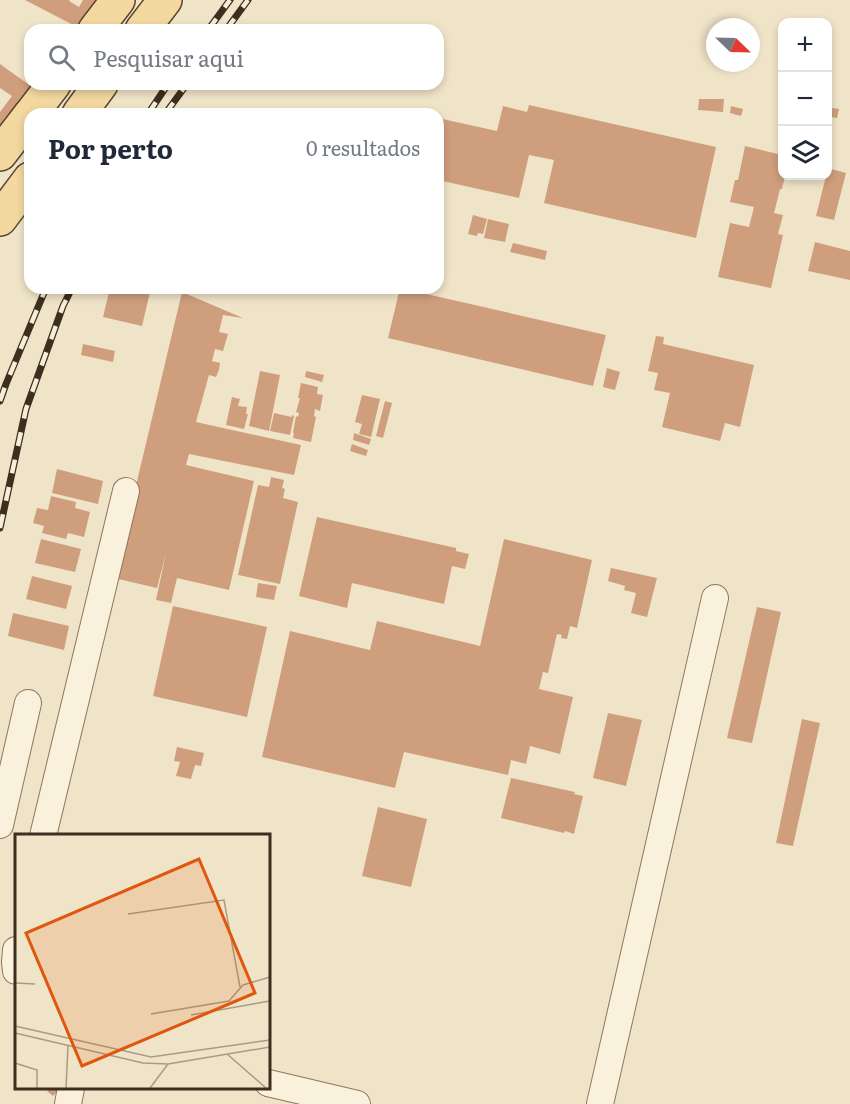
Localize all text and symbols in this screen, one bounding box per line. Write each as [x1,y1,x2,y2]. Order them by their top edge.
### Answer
north arrow [706,18,760,72]
map controls [778,18,832,180]
button: + [778,18,832,72]
search box [24,24,444,90]
icon: search [45,41,78,74]
text: Pesquisar aqui [93,41,244,74]
button: − [778,72,832,126]
button: layers [778,126,832,180]
text: Por perto [48,128,173,167]
text: 0 resultados [306,132,420,162]
inset map [15,834,270,1089]

